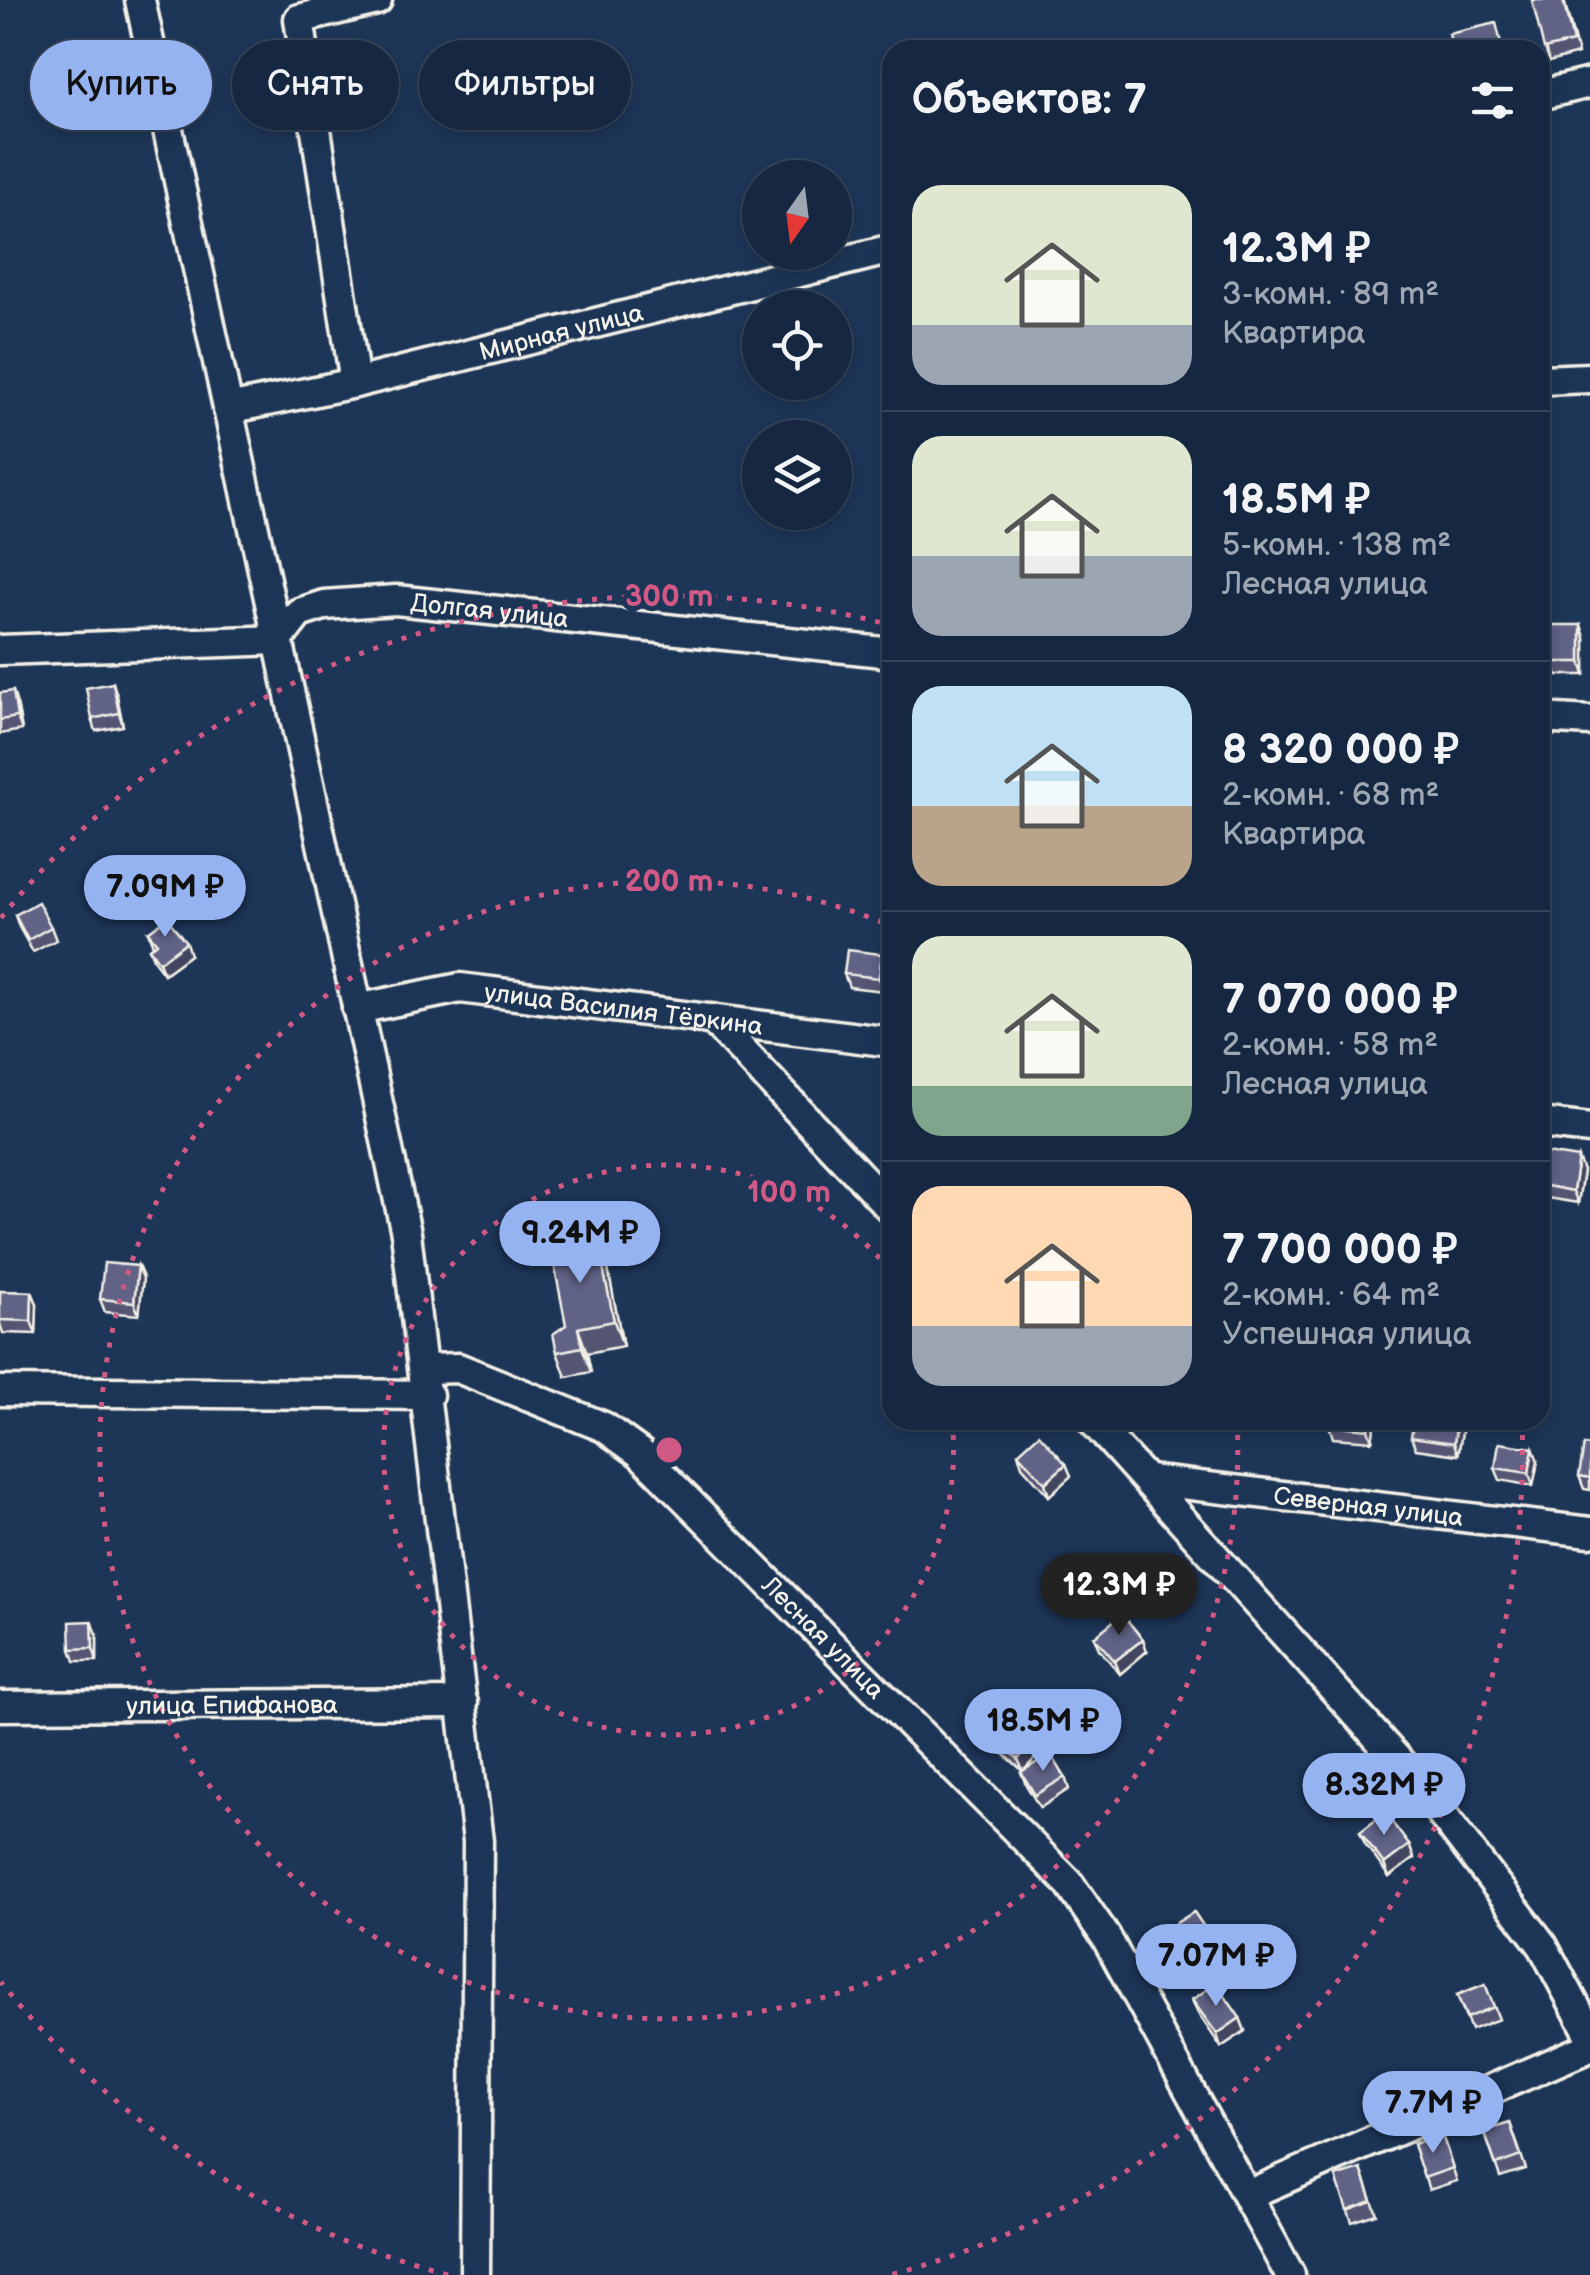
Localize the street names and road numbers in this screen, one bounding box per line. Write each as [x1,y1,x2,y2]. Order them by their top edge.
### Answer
street label: Мирная улица [476,298,647,368]
street label: Долгая улица [409,588,570,635]
street label: улица Василия Тёркина [482,977,765,1043]
street label: Северная улица [1272,1481,1465,1534]
street label: Лесная улица [754,1570,891,1706]
street label: улица Епифанова [126,1690,338,1722]

